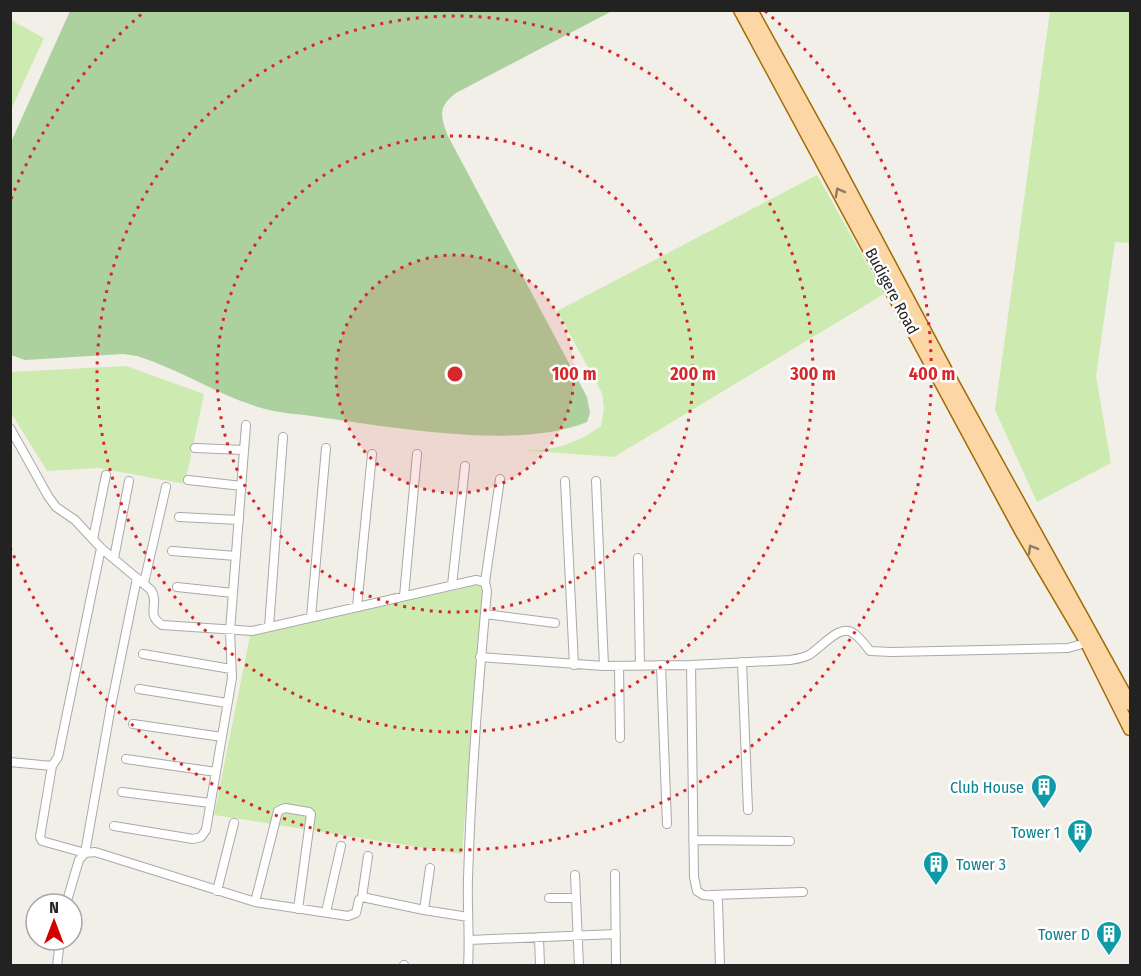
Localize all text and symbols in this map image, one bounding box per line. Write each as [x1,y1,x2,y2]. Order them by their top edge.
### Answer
one-way arrow [835,188,846,199]
street label: Budigere Road [861,245,923,337]
text: 100 m [552,363,596,385]
text: 200 m [669,363,716,385]
text: 300 m [789,363,836,385]
text: 400 m [909,363,955,385]
centre of rings [445,364,465,384]
one-way arrow [1027,545,1039,555]
building icon: Club House [1029,772,1059,810]
place label: Club House [950,778,1024,797]
building icon: Tower 1 [1065,817,1095,855]
place label: Tower 1 [1011,823,1060,842]
building icon: Tower 3 [921,849,951,887]
place label: Tower 3 [956,855,1006,874]
north arrow [24,892,84,952]
text: N [49,898,59,917]
building icon: Tower D [1094,919,1124,957]
place label: Tower D [1038,925,1090,944]

